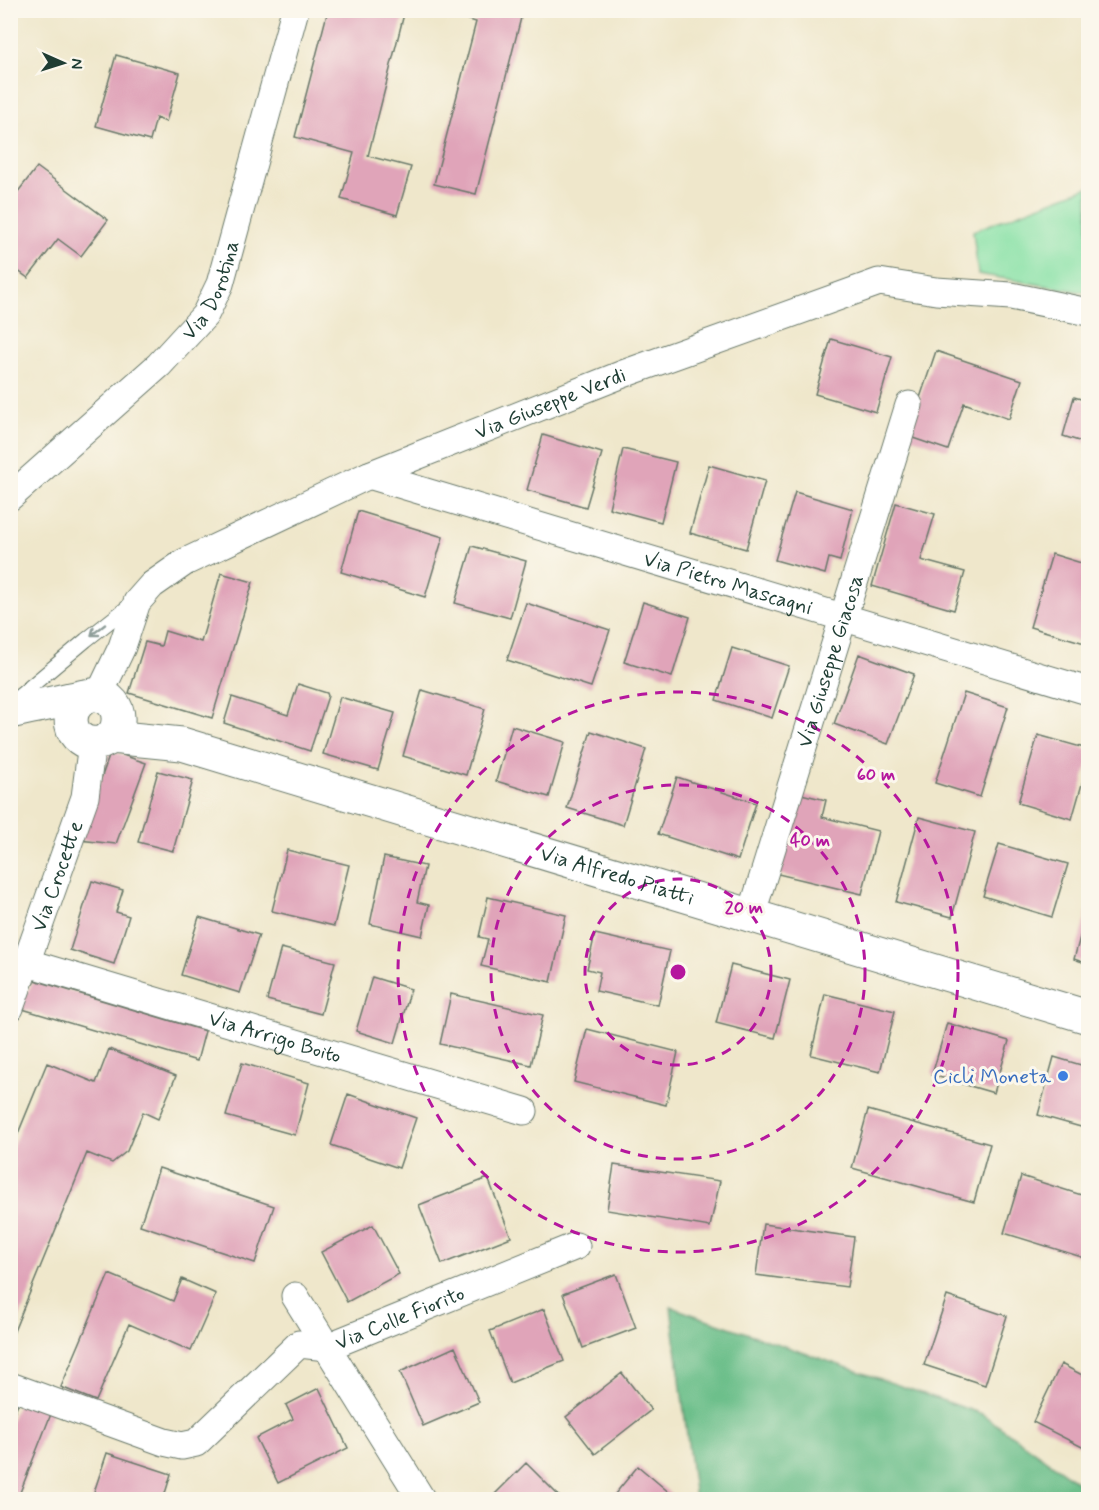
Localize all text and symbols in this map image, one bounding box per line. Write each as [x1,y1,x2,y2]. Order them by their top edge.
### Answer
north arrow [33,33,93,93]
text: N [66,58,87,70]
street label: Via Dorotina [176,237,246,347]
street label: Via Giuseppe Verdi [471,361,630,447]
street label: Via Pietro Mascagni [640,545,816,622]
street label: Via Giuseppe Giacosa [791,571,871,751]
one-way arrow [90,624,106,637]
text: 60 m [857,763,895,787]
street label: Via Crocette [25,817,90,936]
text: 40 m [790,829,830,853]
street label: Via Alfredo Piatti [537,840,697,913]
text: 20 m [725,896,763,920]
centre of rings [668,962,688,982]
street label: Via Arrigo Boito [205,1005,345,1071]
place label: Cicli Moneta [933,1063,1051,1091]
marker: Cicli Moneta [1056,1069,1070,1083]
street label: Via Colle Fiorito [331,1280,469,1357]

